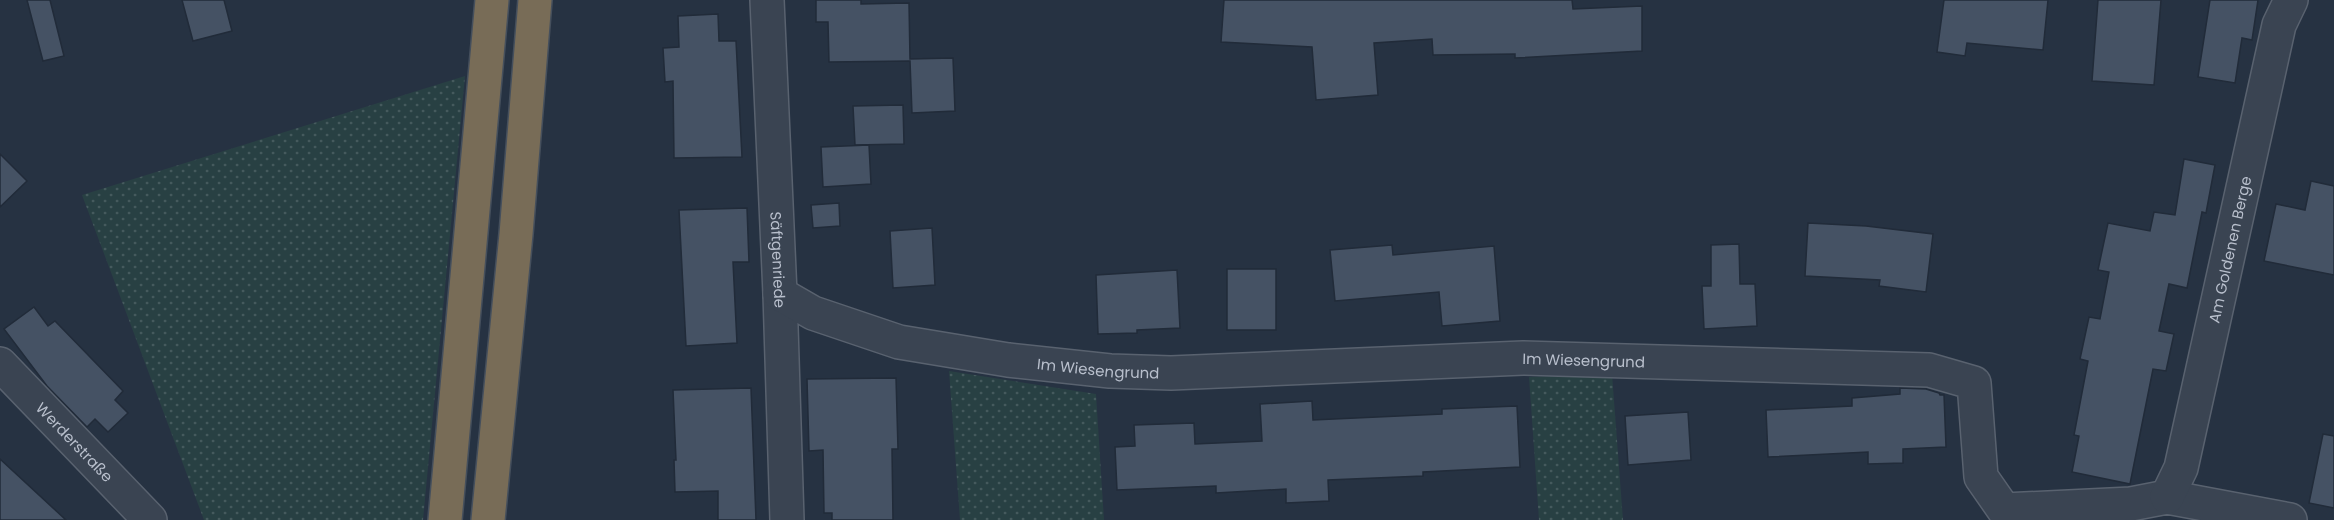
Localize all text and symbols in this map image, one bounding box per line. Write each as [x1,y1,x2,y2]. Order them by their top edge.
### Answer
street label: Am Goldenen Berge [2203,174,2256,325]
street label: Säftgenriede [766,211,791,308]
street label: Im Wiesengrund [1522,347,1645,372]
street label: Im Wiesengrund [1036,353,1160,383]
street label: Werderstraße [32,397,118,486]

